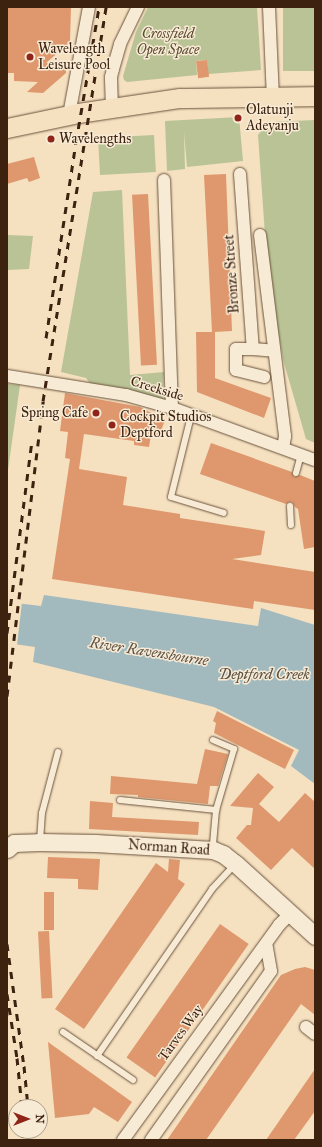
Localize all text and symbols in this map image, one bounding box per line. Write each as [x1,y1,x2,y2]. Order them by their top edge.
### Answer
park label: Crossfield Open Space [137,26,199,58]
place label: Wavelength Leisure Pool [38,41,110,74]
marker: Wavelength Leisure Pool [25,52,35,62]
place label: Olatunji Adeyanju [246,102,299,134]
marker: Olatunji Adeyanju [233,113,243,123]
place label: Wavelengths [59,131,131,147]
marker: Wavelengths [46,134,56,144]
street label: Bronze Street [221,234,243,314]
street label: Creekside [128,373,186,405]
place label: Spring Cafe [21,405,88,421]
marker: Spring Cafe [91,408,101,418]
place label: Cockpit Studios Deptford [120,409,211,442]
marker: Cockpit Studios Deptford [107,420,117,430]
water label: River Ravensbourne [88,634,210,670]
water label: Deptford Creek [218,666,310,684]
street label: Norman Road [127,837,211,859]
street label: Tarves Way [155,1002,207,1064]
north arrow [8,1099,48,1139]
text: N [33,1114,46,1124]

